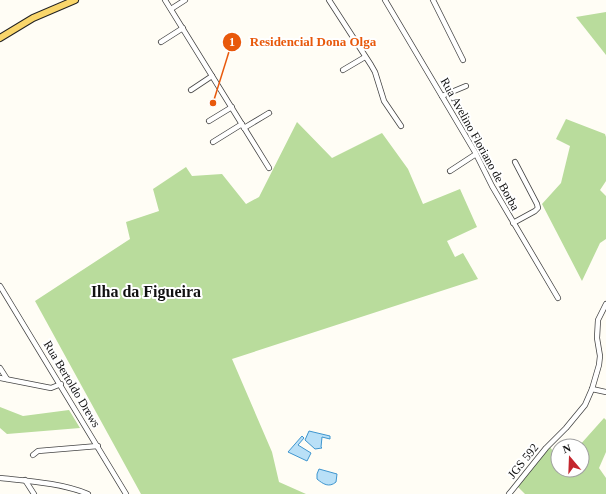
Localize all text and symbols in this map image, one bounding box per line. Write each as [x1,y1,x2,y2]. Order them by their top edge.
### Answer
callout: Residencial Dona Olga [222,29,384,54]
text: Residencial Dona Olga [250,34,377,49]
text: 1 [229,35,235,49]
street label: Rua Avelino Floriano de Borba [438,75,523,213]
district label: Ilha da Figueira [91,283,201,301]
street label: Rua Bertoldo Drews [41,338,104,430]
north arrow [550,438,590,478]
street label: JGS 592 [505,441,541,481]
text: N [561,442,573,456]

